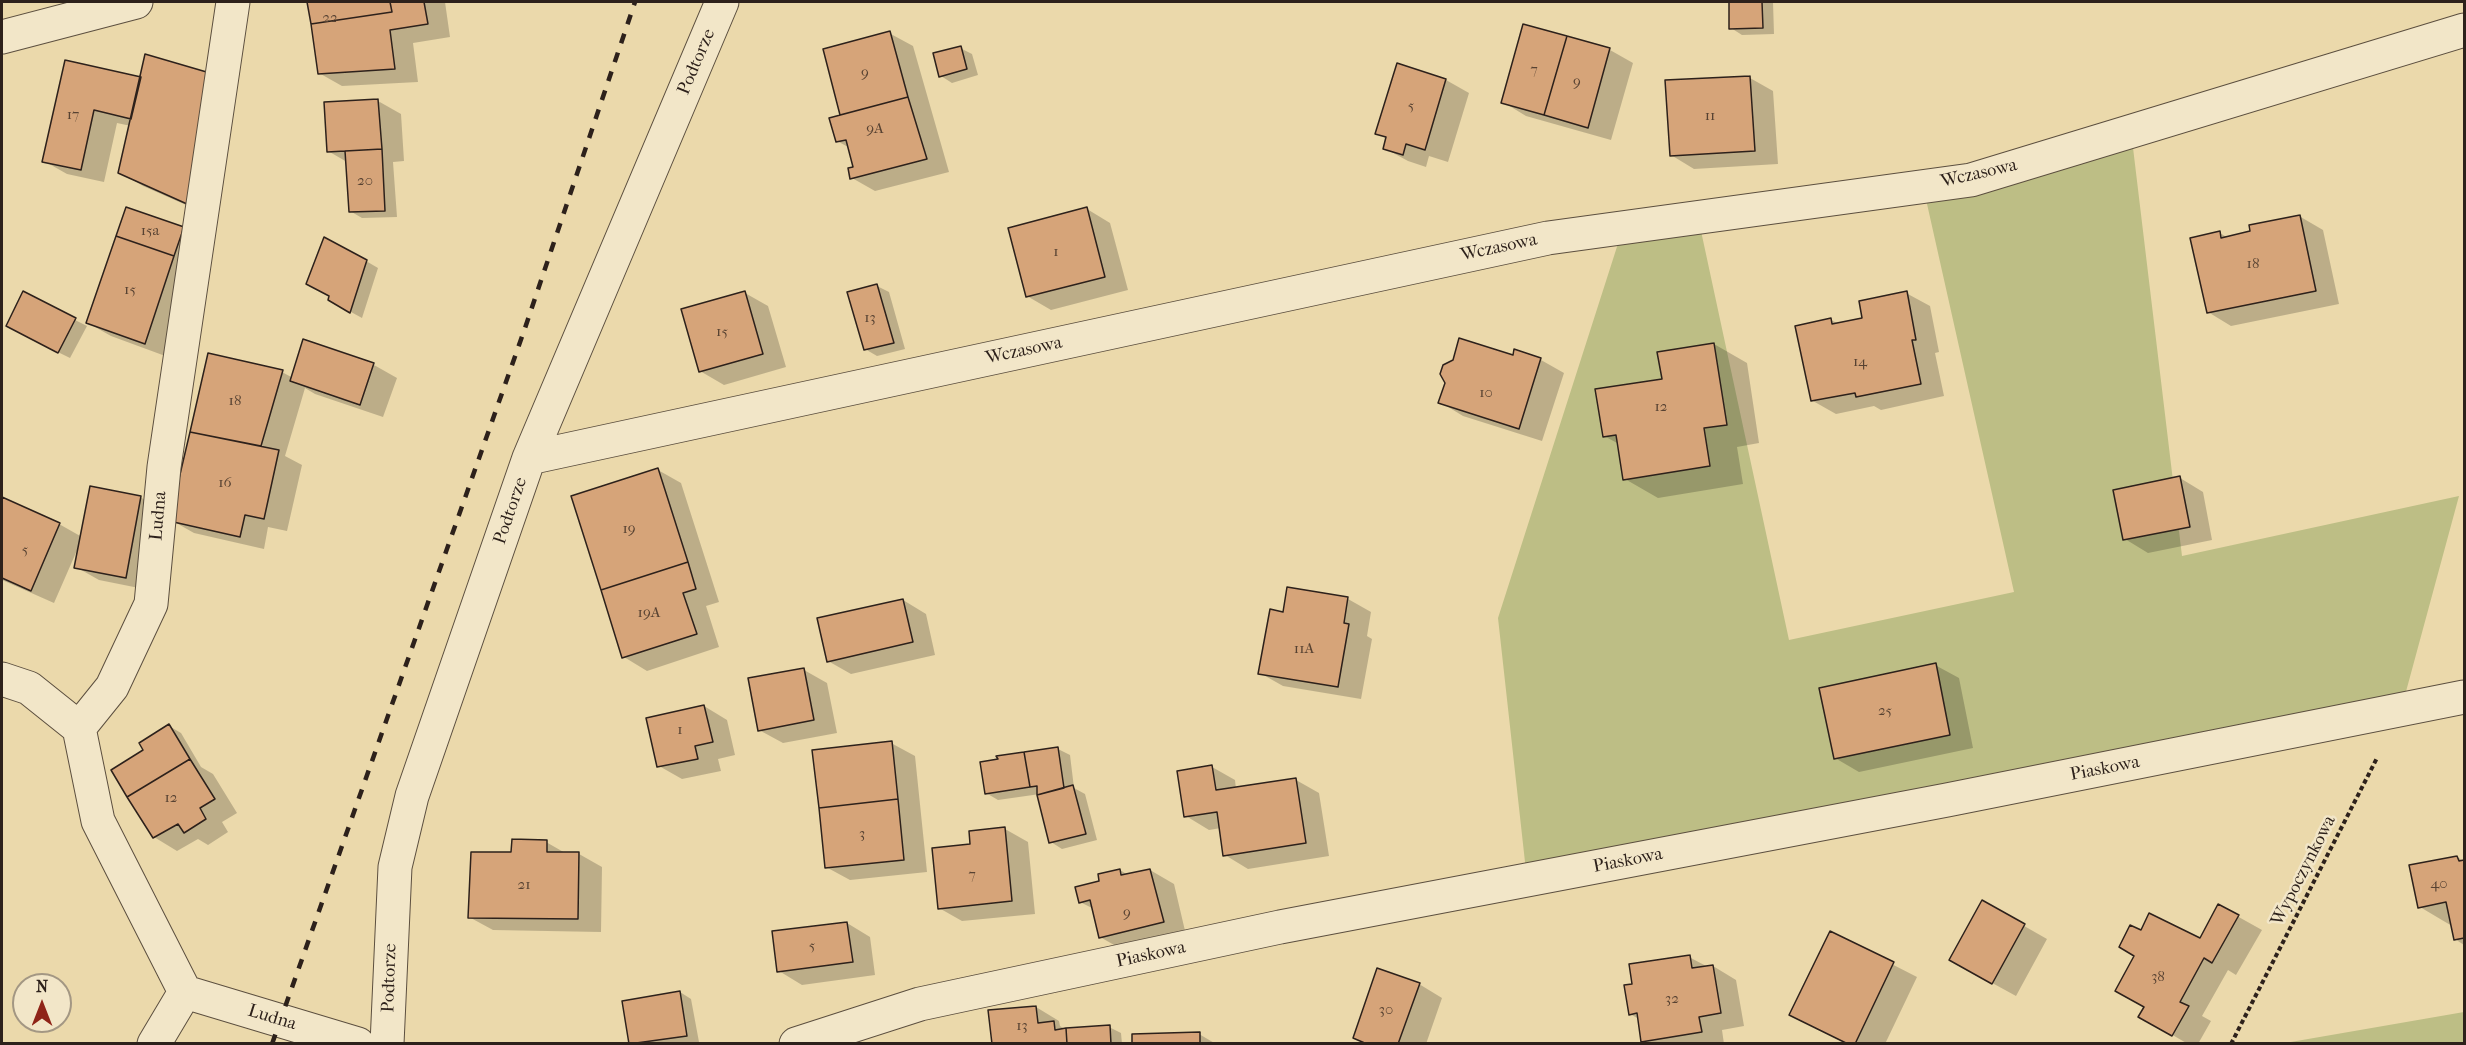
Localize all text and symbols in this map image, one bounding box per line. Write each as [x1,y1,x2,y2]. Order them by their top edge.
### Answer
house number: 22 [322,9,338,27]
street label: Podtorze [674,26,720,98]
house number: 7 [1530,61,1538,79]
house number: 9 [861,64,869,82]
house number: 9 [1573,73,1581,91]
house number: 5 [1408,97,1414,115]
house number: 17 [67,106,79,124]
house number: 11 [1705,107,1715,125]
house number: 9A [866,120,884,138]
street label: Wczasowa [1939,155,2019,193]
house number: 20 [357,172,373,190]
house number: 15a [141,222,159,240]
street label: Wczasowa [1459,229,1539,267]
house number: 1 [1053,243,1059,261]
house number: 18 [2247,255,2259,273]
house number: 15 [124,281,136,299]
house number: 13 [864,309,876,327]
house number: 15 [716,323,728,341]
street label: Wczasowa [984,332,1064,370]
house number: 14 [1853,353,1867,371]
house number: 10 [1479,384,1493,402]
house number: 18 [229,392,241,410]
house number: 12 [1654,398,1668,416]
house number: 16 [218,474,232,492]
street label: Podtorze [490,475,532,547]
street label: Ludna [146,490,172,542]
house number: 19 [622,520,636,538]
house number: 5 [22,541,28,559]
house number: 19A [638,604,660,622]
house number: 11A [1294,640,1314,658]
house number: 25 [1878,702,1892,720]
house number: 1 [677,721,683,739]
street label: Piaskowa [2068,752,2142,786]
house number: 12 [164,789,178,807]
street label: Wypoczynkowa [2267,812,2341,930]
house number: 3 [859,825,865,843]
street label: Piaskowa [1591,844,1665,878]
house number: 7 [968,866,976,884]
house number: 40 [2430,875,2448,893]
house number: 21 [517,876,531,894]
house number: 9 [1123,904,1131,922]
house number: 5 [809,937,815,955]
street label: Piaskowa [1114,937,1188,973]
street label: Podtorze [378,943,402,1013]
house number: 38 [2151,968,2165,986]
north arrow [12,973,72,1033]
text: N [36,977,48,996]
house number: 32 [1665,990,1679,1008]
street label: Ludna [245,1000,299,1036]
house number: 30 [1379,1001,1393,1019]
house number: 13 [1016,1017,1028,1035]

